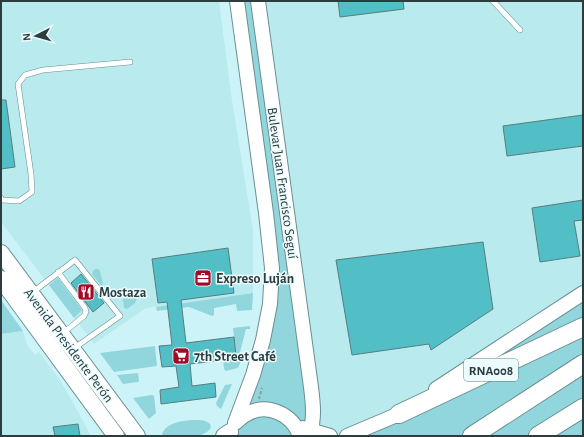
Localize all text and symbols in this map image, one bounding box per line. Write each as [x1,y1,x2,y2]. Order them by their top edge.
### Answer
north arrow [16,16,56,56]
text: N [21,33,32,41]
street label: Bulevar Juan Francisco Seguí [264,107,300,260]
office icon: Expreso Luján [193,268,213,288]
place label: Expreso Luján [216,272,294,286]
restaurant icon: Mostaza [76,282,96,302]
street label: Avenida Presidente Perón [21,286,116,405]
place label: Mostaza [99,286,147,300]
supermarket icon: 7th Street Café [171,346,191,366]
place label: 7th Street Café [194,350,276,364]
road number: RNA008 [464,359,518,381]

